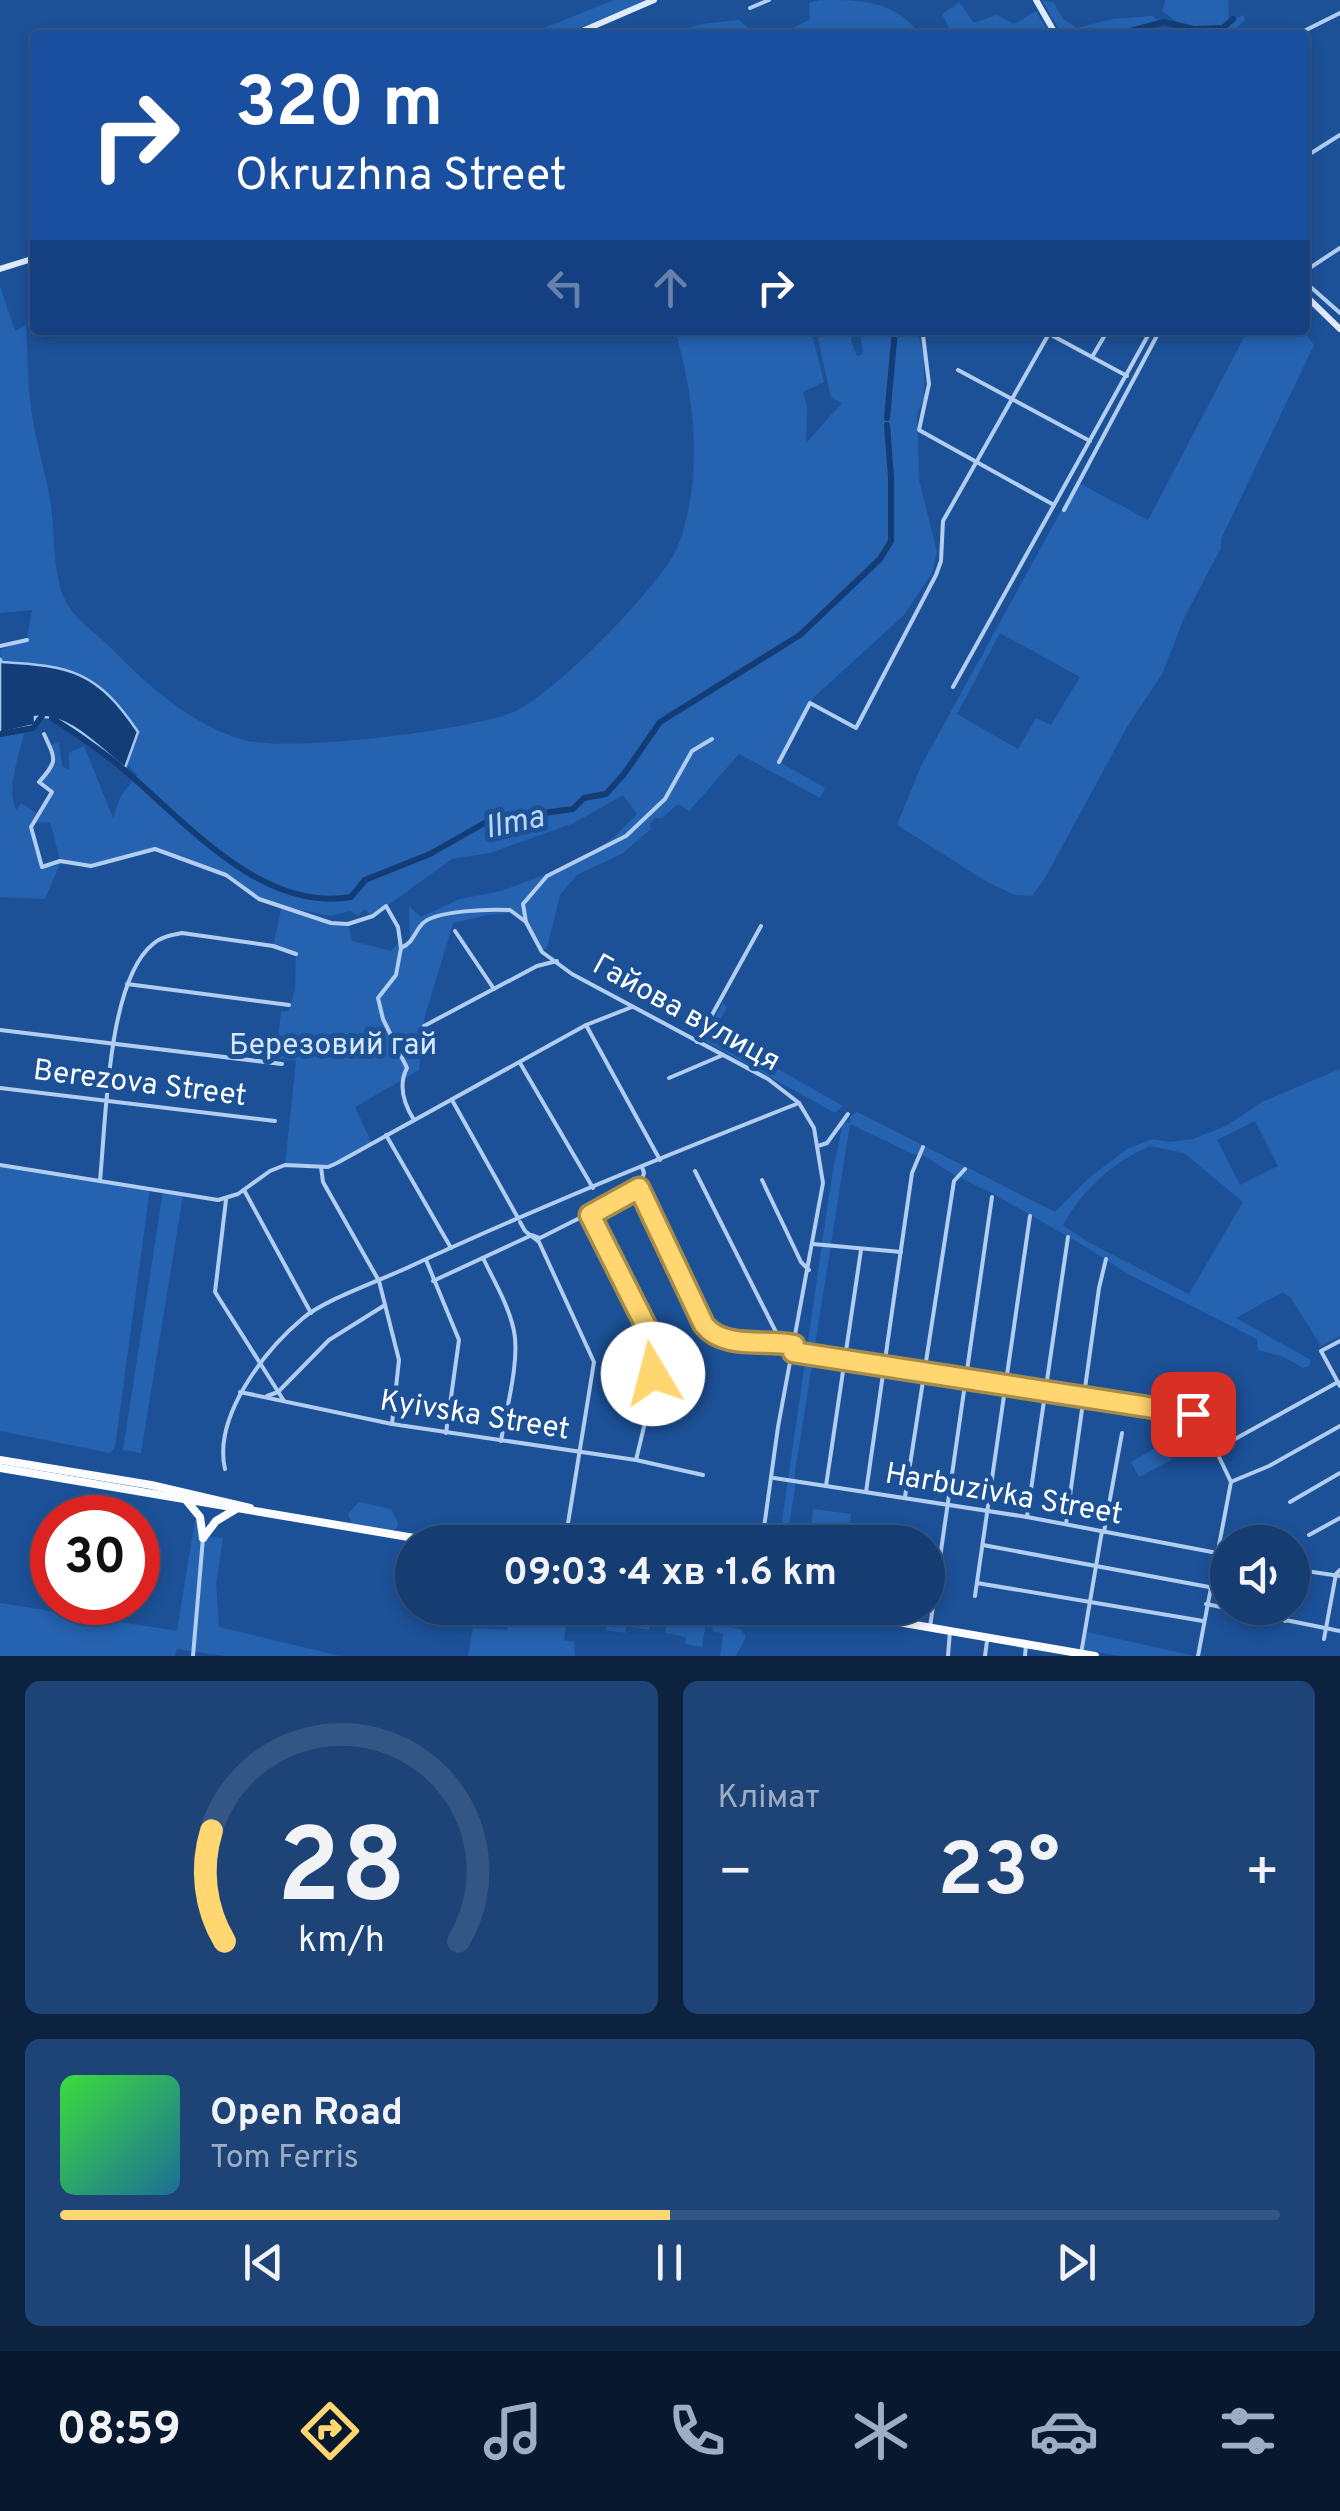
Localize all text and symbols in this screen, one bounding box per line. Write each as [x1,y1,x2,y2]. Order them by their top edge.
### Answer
text: 320 m [235,62,443,151]
icon: right [70,70,200,200]
text: Okruzhna Street [235,149,567,206]
icon: left [538,260,593,315]
icon: ahead [643,260,698,315]
icon: right [748,260,803,315]
water label: Ilma [481,798,548,850]
street label: Гайова вулиця [585,947,786,1081]
park label: Березовий гай [229,1028,437,1065]
street label: Berezova Street [31,1053,249,1116]
position arrow [601,1322,705,1426]
pin [1151,1372,1236,1457]
street label: Kyivska Street [377,1383,572,1450]
icon: arrive [1166,1387,1221,1442]
street label: Harbuzivka Street [882,1456,1125,1535]
speed limit sign: 30 [30,1495,160,1625]
map controls [1210,1525,1310,1625]
button: sound [1210,1525,1310,1625]
text: 09:03 · 4 хв · 1.6 km [503,1550,837,1599]
text: Клімат [718,1779,820,1819]
text: 28 [277,1807,406,1939]
text: 23° [938,1827,1060,1922]
text: − [718,1840,753,1910]
text: + [1245,1840,1280,1910]
text: km/h [298,1919,385,1965]
text: Open Road [210,2090,403,2139]
text: Tom Ferris [210,2139,359,2179]
icon: previous [236,2235,291,2290]
icon: pause [642,2235,697,2290]
icon: next [1049,2235,1104,2290]
icon: directions [295,2396,365,2466]
icon: music [478,2396,548,2466]
icon: phone [662,2396,732,2466]
icon: climate [846,2396,916,2466]
icon: car [1029,2396,1099,2466]
icon: filters [1213,2396,1283,2466]
text: 08:59 [57,2403,181,2460]

